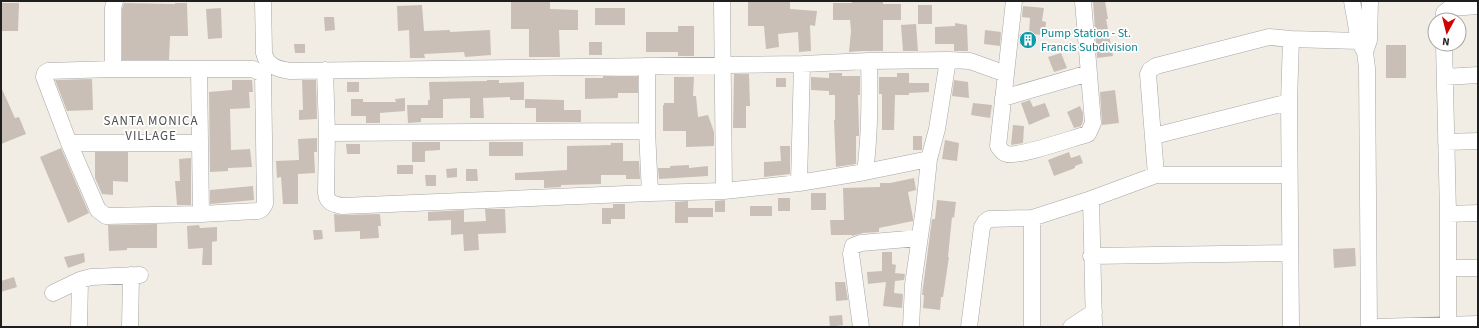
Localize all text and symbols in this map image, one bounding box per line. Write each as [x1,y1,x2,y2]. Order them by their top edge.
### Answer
north arrow [1427,12,1467,52]
place label: Pump Station - St. Francis Subdivision [1041,25,1138,56]
building icon: Pump Station - St. Francis Subdivision [1018,30,1038,50]
text: N [1441,34,1450,49]
district label: SANTA MONICA VILLAGE [104,112,198,145]

